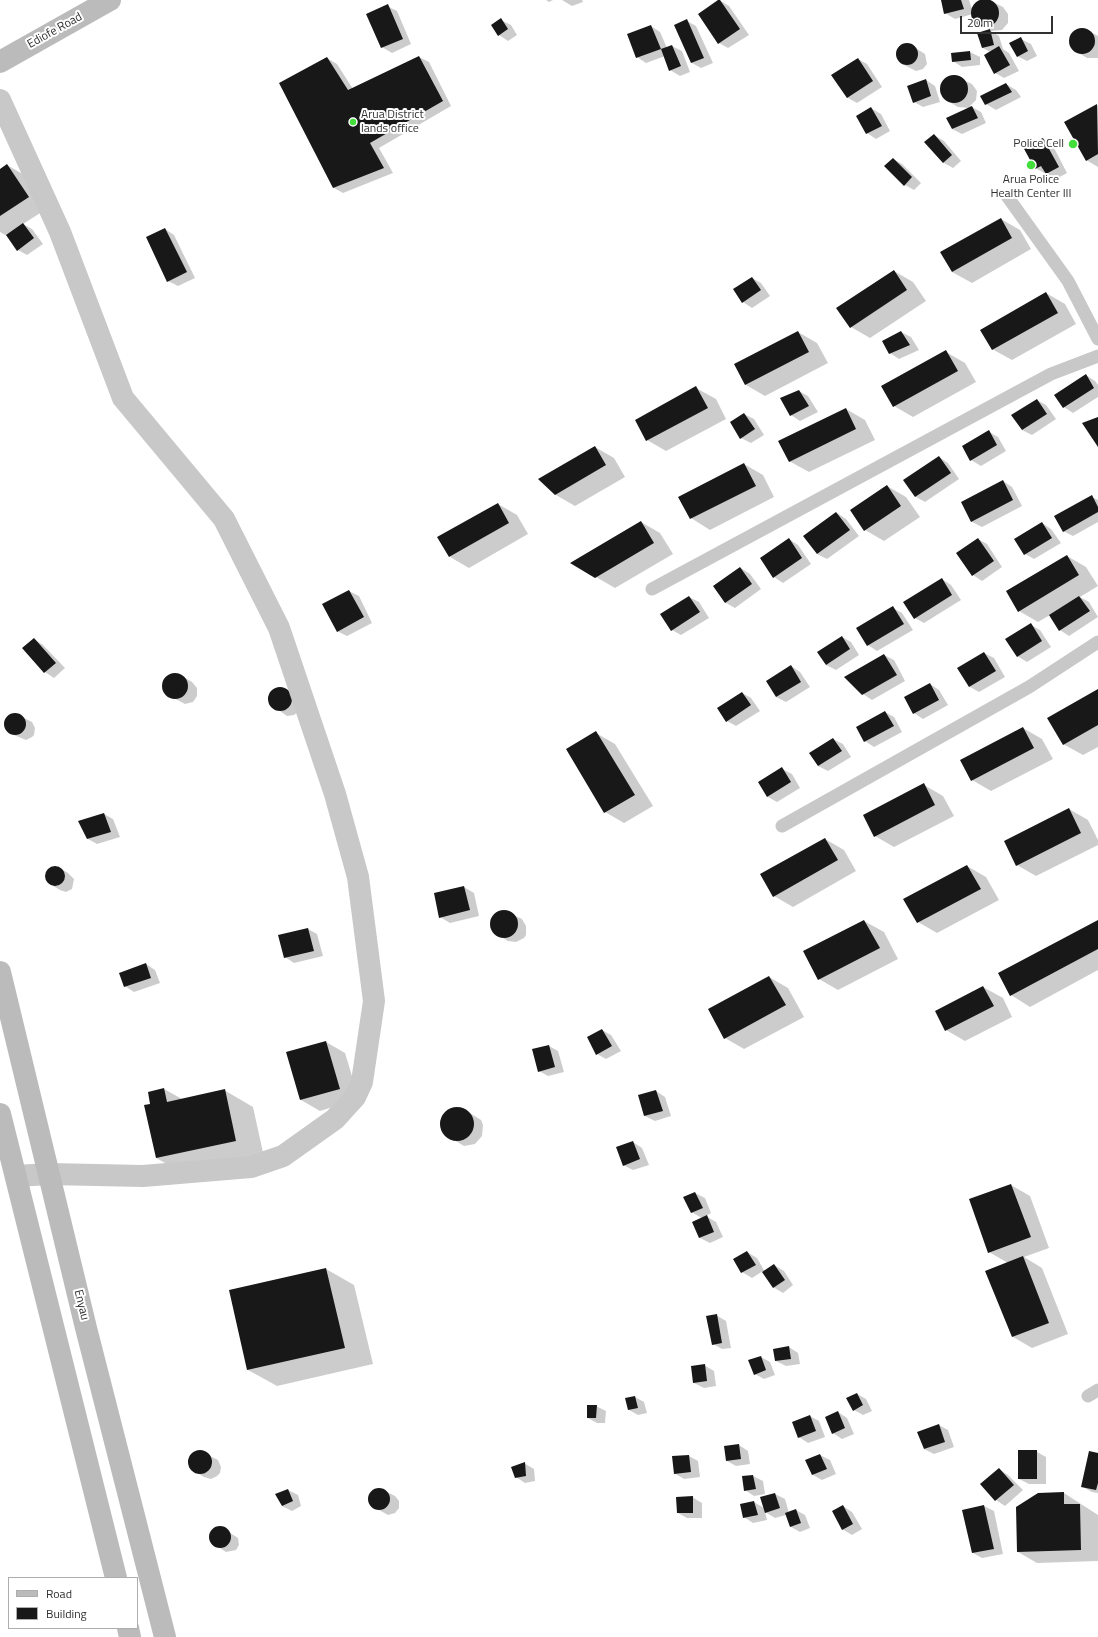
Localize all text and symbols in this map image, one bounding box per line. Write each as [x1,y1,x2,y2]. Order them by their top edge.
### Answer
scale bar [962,8,1055,34]
street label: Ediofe Road [25,10,85,52]
text: 20 m [967,13,993,32]
place label: Arua District lands office [361,108,424,136]
marker: Arua District lands office [348,117,358,127]
place label: Police Cell [1013,137,1064,151]
marker: Police Cell [1067,138,1079,150]
marker: Arua Police Health Center III [1025,159,1037,171]
place label: Arua Police Health Center III [991,173,1071,201]
street label: Enyau [70,1288,92,1322]
legend [8,1577,138,1629]
text: Road [46,1584,72,1603]
text: Building [46,1604,87,1623]

